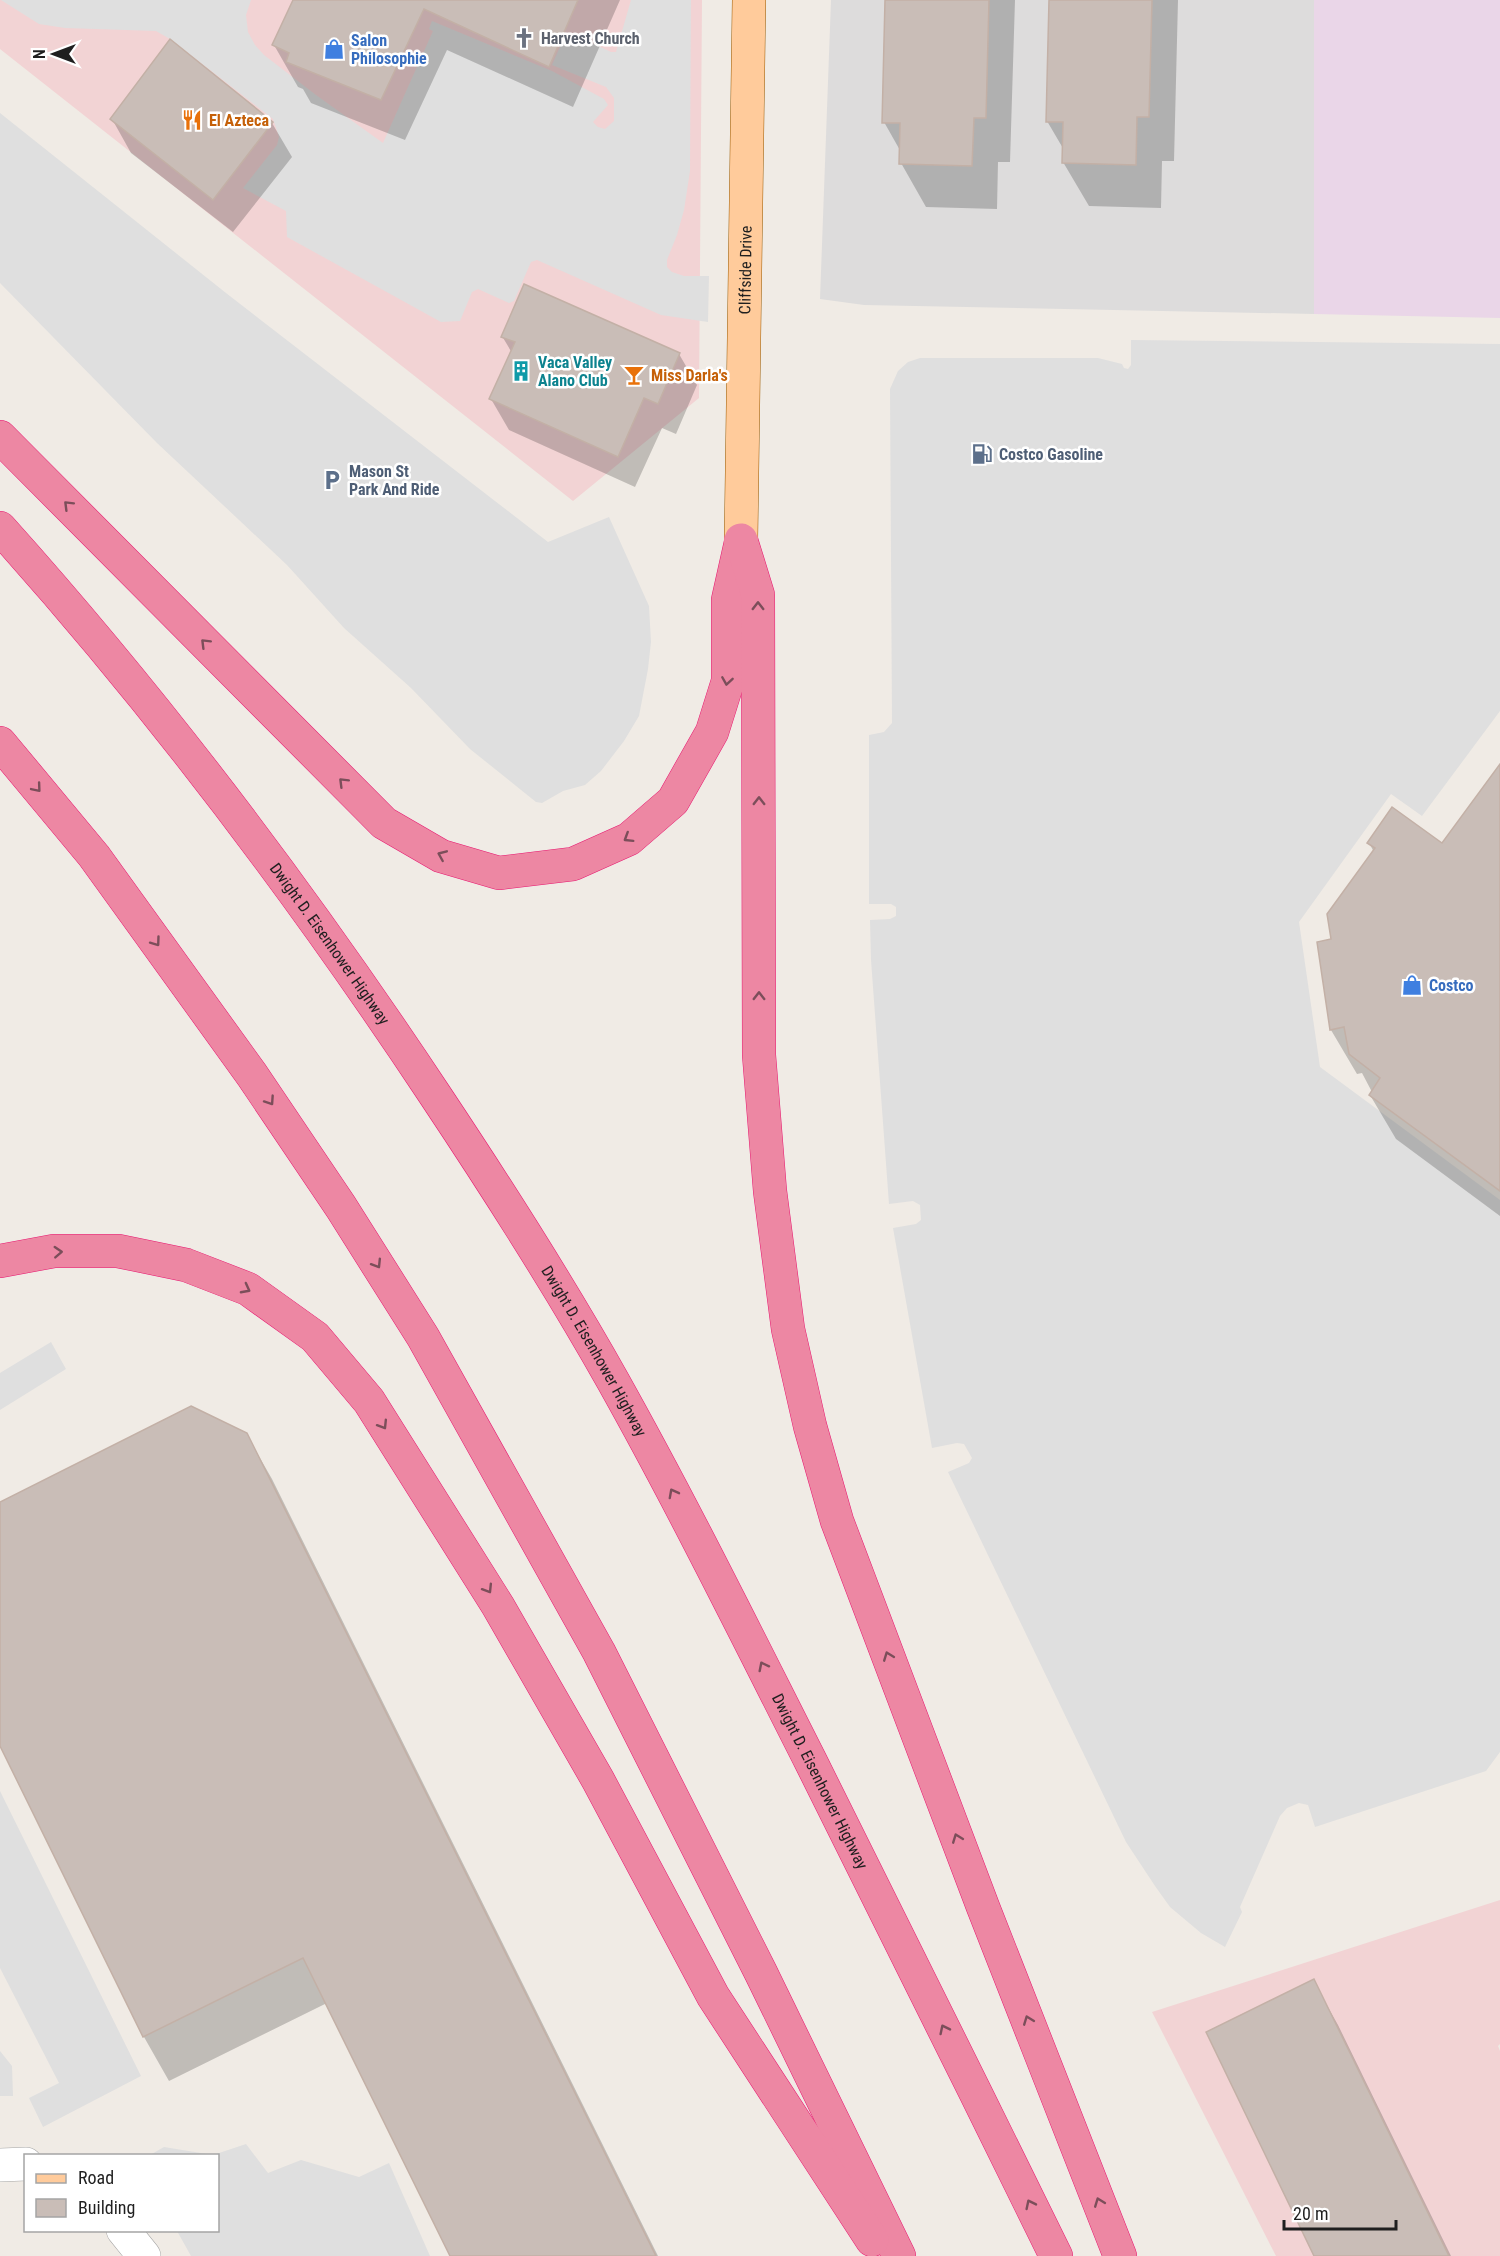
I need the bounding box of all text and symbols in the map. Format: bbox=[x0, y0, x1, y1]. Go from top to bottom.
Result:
north arrow bbox=[24, 24, 84, 84]
church icon: Harvest Church bbox=[512, 26, 536, 50]
place label: Harvest Church bbox=[541, 29, 640, 48]
place label: Salon Philosophie bbox=[351, 31, 427, 68]
shop icon: Salon Philosophie bbox=[322, 37, 346, 61]
text: N bbox=[30, 49, 49, 59]
restaurant icon: El Azteca bbox=[180, 108, 204, 132]
place label: El Azteca bbox=[209, 111, 269, 130]
street label: Cliffside Drive bbox=[735, 226, 755, 314]
place label: Vaca Valley Alano Club bbox=[538, 353, 612, 390]
building icon: Vaca Valley Alano Club bbox=[509, 359, 533, 383]
bar icon: Miss Darla's bbox=[622, 363, 646, 387]
place label: Miss Darla's bbox=[651, 366, 728, 385]
fuel station icon: Costco Gasoline bbox=[970, 442, 994, 466]
place label: Costco Gasoline bbox=[999, 445, 1103, 464]
place label: Mason St Park And Ride bbox=[349, 462, 440, 499]
parking icon: Mason St Park And Ride bbox=[320, 468, 344, 492]
one-way arrow bbox=[64, 502, 75, 513]
one-way arrow bbox=[752, 602, 764, 611]
one-way arrow bbox=[202, 640, 213, 651]
one-way arrow bbox=[721, 676, 733, 686]
one-way arrow bbox=[339, 778, 350, 789]
one-way arrow bbox=[30, 781, 41, 792]
one-way arrow bbox=[753, 797, 765, 806]
one-way arrow bbox=[624, 830, 634, 842]
one-way arrow bbox=[438, 850, 449, 862]
street label: Dwight D. Eisenhower Highway bbox=[266, 859, 394, 1028]
one-way arrow bbox=[149, 936, 160, 947]
shop icon: Costco bbox=[1400, 973, 1424, 997]
place label: Costco bbox=[1429, 976, 1474, 995]
one-way arrow bbox=[753, 992, 765, 1001]
one-way arrow bbox=[263, 1094, 274, 1105]
one-way arrow bbox=[53, 1245, 62, 1258]
one-way arrow bbox=[369, 1258, 381, 1268]
street label: Dwight D. Eisenhower Highway bbox=[538, 1262, 651, 1440]
one-way arrow bbox=[240, 1282, 251, 1294]
one-way arrow bbox=[376, 1419, 388, 1429]
one-way arrow bbox=[669, 1489, 680, 1499]
one-way arrow bbox=[480, 1583, 492, 1593]
one-way arrow bbox=[883, 1651, 895, 1662]
one-way arrow bbox=[758, 1662, 770, 1673]
street label: Dwight D. Eisenhower Highway bbox=[768, 1690, 872, 1872]
one-way arrow bbox=[952, 1833, 964, 1844]
one-way arrow bbox=[1022, 2015, 1035, 2026]
one-way arrow bbox=[939, 2024, 951, 2035]
legend bbox=[24, 2154, 219, 2232]
text: Road bbox=[78, 2167, 114, 2188]
scale bar bbox=[1284, 2193, 1396, 2231]
text: Building bbox=[78, 2197, 135, 2218]
one-way arrow bbox=[1094, 2197, 1106, 2208]
one-way arrow bbox=[1026, 2199, 1037, 2210]
text: 20 m bbox=[1293, 2203, 1328, 2224]

